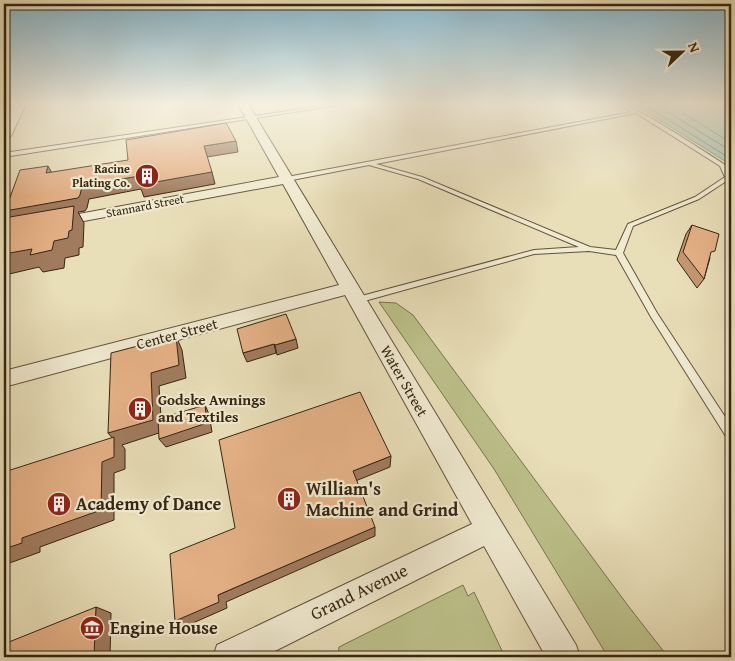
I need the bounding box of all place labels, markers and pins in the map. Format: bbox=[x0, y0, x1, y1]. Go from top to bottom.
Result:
place label: Racine Plating Co. bbox=[72, 160, 130, 191]
building icon: Racine Plating Co. bbox=[134, 163, 160, 189]
place label: Godske Awnings and Textiles bbox=[158, 389, 266, 427]
building icon: Godske Awnings and Textiles bbox=[127, 396, 153, 422]
place label: William's Machine and Grind bbox=[306, 475, 459, 523]
building icon: William's Machine and Grind bbox=[276, 486, 302, 512]
place label: Academy of Dance bbox=[76, 490, 222, 517]
building icon: Academy of Dance bbox=[46, 491, 72, 517]
place label: Engine House bbox=[110, 614, 218, 641]
museum icon: Engine House bbox=[79, 615, 105, 641]

